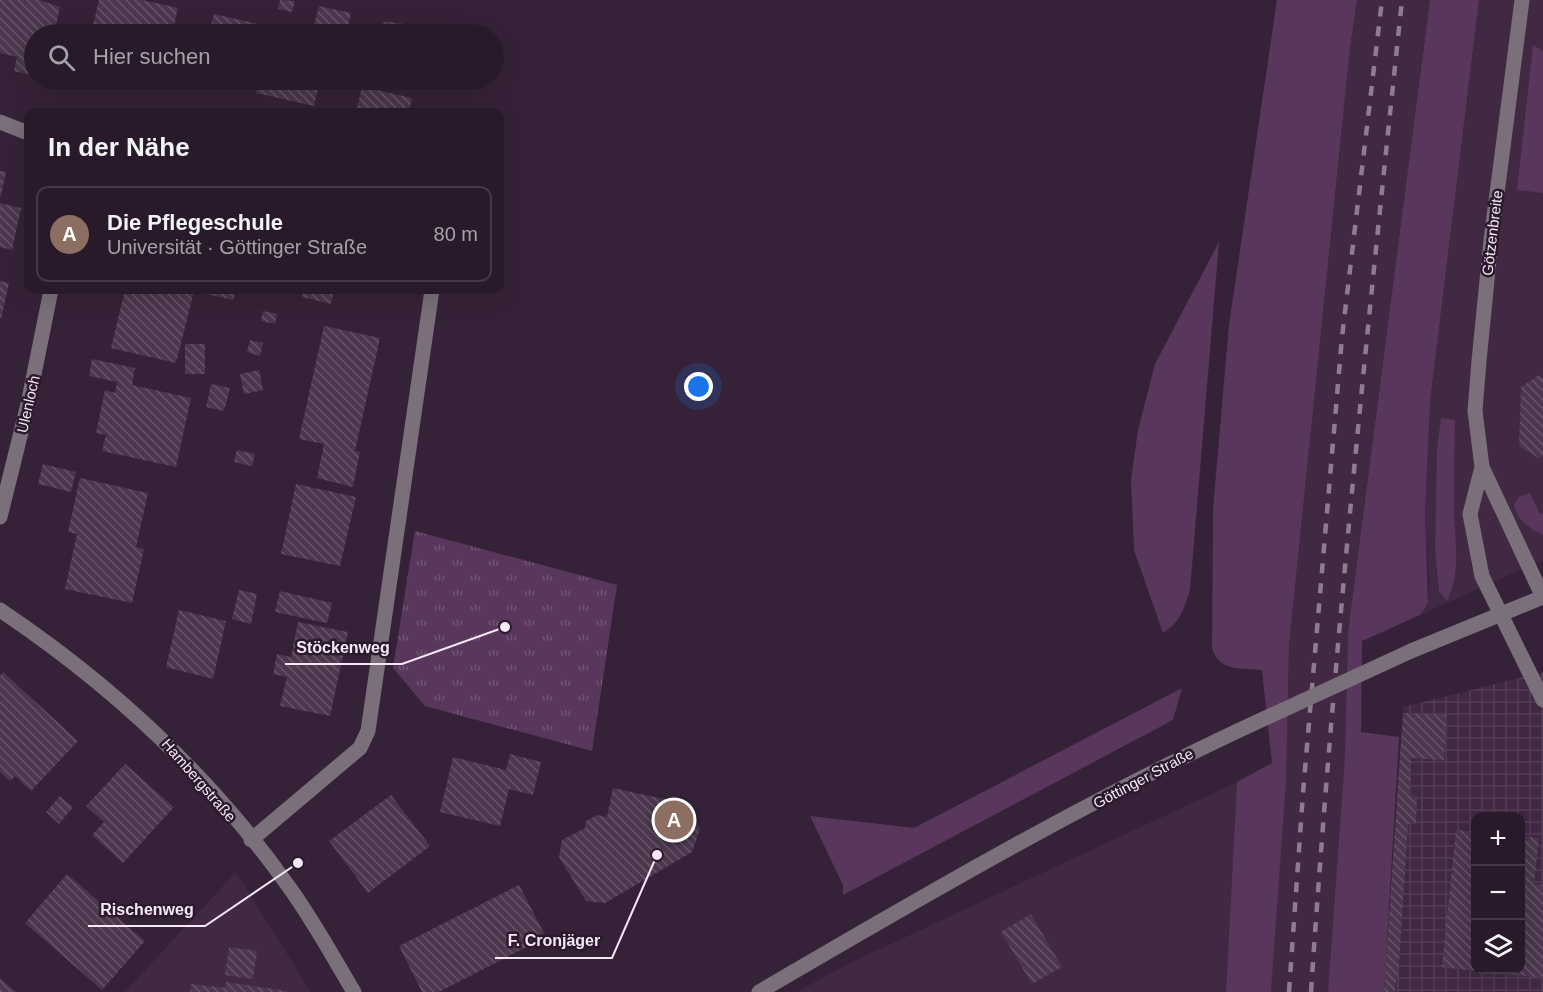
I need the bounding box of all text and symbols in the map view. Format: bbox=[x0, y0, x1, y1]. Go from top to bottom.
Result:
search box bbox=[24, 24, 504, 90]
icon: search bbox=[45, 41, 78, 74]
text: Hier suchen bbox=[93, 44, 210, 69]
text: In der Nähe bbox=[48, 132, 190, 162]
street label: Götzenbreite bbox=[1478, 189, 1506, 277]
text: Die Pflegeschule bbox=[107, 210, 283, 235]
text: A bbox=[62, 223, 77, 245]
text: 80 m bbox=[434, 223, 478, 245]
text: Universität · Göttinger Straße bbox=[107, 236, 367, 258]
your location bbox=[684, 372, 713, 401]
street label: Ulenloch bbox=[13, 374, 43, 434]
callout: Stöckenweg bbox=[285, 630, 402, 664]
text: Stöckenweg bbox=[296, 639, 390, 656]
street label: Hambergstraße bbox=[158, 735, 240, 825]
street label: Göttinger Straße bbox=[1090, 744, 1196, 812]
pin: A bbox=[654, 798, 694, 842]
map controls bbox=[1471, 812, 1525, 974]
button: + bbox=[1471, 812, 1525, 866]
button: − bbox=[1471, 866, 1525, 920]
callout: Rischenweg bbox=[88, 892, 205, 926]
text: Rischenweg bbox=[100, 901, 194, 918]
button: layers bbox=[1471, 920, 1525, 974]
callout: F. Cronjäger bbox=[495, 924, 612, 958]
text: F. Cronjäger bbox=[508, 932, 600, 949]

